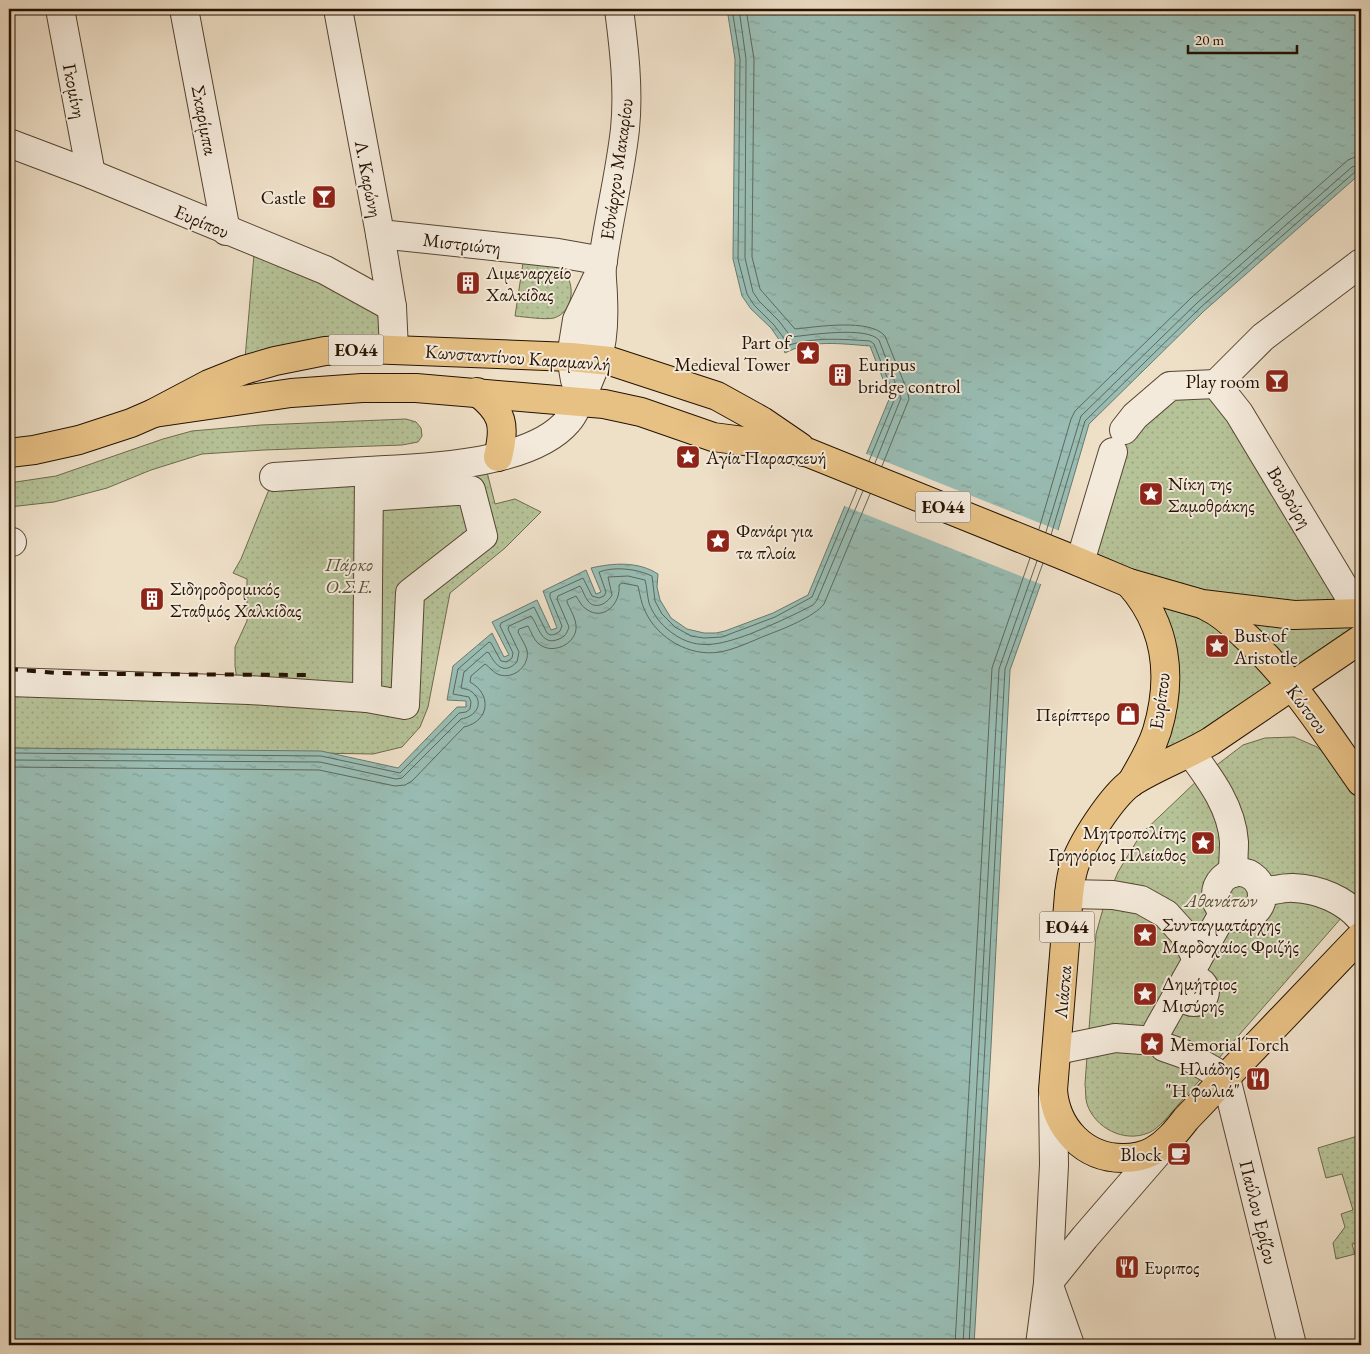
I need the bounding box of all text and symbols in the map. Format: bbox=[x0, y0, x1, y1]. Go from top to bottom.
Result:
scale bar bbox=[1188, 22, 1296, 54]
text: 20 m bbox=[1195, 30, 1224, 49]
street label: Γκομίνη bbox=[57, 61, 92, 121]
street label: Σκαρίμπα bbox=[186, 83, 224, 157]
street label: Εθνάρχου Μακαρίου bbox=[594, 97, 639, 242]
street label: Λ. Καρώνη bbox=[349, 137, 388, 220]
bar icon: Castle bbox=[311, 184, 337, 210]
place label: Castle bbox=[261, 185, 306, 210]
street label: Ευρίπου bbox=[171, 199, 233, 244]
street label: Μιστριώτη bbox=[422, 227, 502, 260]
place label: Λιμεναρχείο Χαλκίδας bbox=[485, 260, 571, 307]
building icon: Λιμεναρχείο Χαλκίδας bbox=[455, 270, 481, 296]
place label: Part of Medieval Tower bbox=[674, 330, 792, 377]
road number: ΕΟ44 bbox=[328, 334, 384, 366]
street label: Κωνσταντίνου Καραμανλή bbox=[424, 339, 612, 376]
place icon: Part of Medieval Tower bbox=[795, 340, 821, 366]
place label: Euripus bridge control bbox=[858, 352, 961, 399]
building icon: Euripus bridge control bbox=[827, 362, 853, 388]
bar icon: Play room bbox=[1264, 368, 1290, 394]
place label: Play room bbox=[1186, 369, 1260, 394]
place icon: Αγία Παρασκευή bbox=[675, 444, 701, 470]
place label: Αγία Παρασκευή bbox=[705, 445, 827, 470]
street label: Βουδούρη bbox=[1261, 462, 1318, 533]
place label: Νίκη της Σαμοθράκης bbox=[1168, 471, 1255, 518]
place icon: Νίκη της Σαμοθράκης bbox=[1138, 481, 1164, 507]
road number: ΕΟ44 bbox=[916, 492, 970, 522]
place label: Φανάρι για τα πλοία bbox=[736, 518, 813, 565]
place icon: Φανάρι για τα πλοία bbox=[705, 528, 731, 554]
park label: Πάρκο Ο.Σ.Ε. bbox=[324, 552, 373, 599]
place label: Σιδηροδρομικός Σταθμός Χαλκίδας bbox=[170, 576, 302, 623]
building icon: Σιδηροδρομικός Σταθμός Χαλκίδας bbox=[139, 586, 165, 612]
place label: Bust of Aristotle bbox=[1233, 623, 1298, 670]
place icon: Bust of Aristotle bbox=[1204, 633, 1230, 659]
street label: Ευρίπου bbox=[1143, 671, 1176, 731]
street label: Κώτσου bbox=[1281, 679, 1335, 739]
shop icon: Περίπτερο bbox=[1115, 701, 1141, 727]
place label: Περίπτερο bbox=[1036, 702, 1110, 727]
place label: Μητροπολίτης Γρηγόριος Πλείαθος bbox=[1048, 820, 1186, 867]
place icon: Μητροπολίτης Γρηγόριος Πλείαθος bbox=[1190, 830, 1216, 856]
park label: Αθανάτων bbox=[1183, 888, 1258, 913]
road number: ΕΟ44 bbox=[1040, 912, 1094, 942]
place label: Συνταγματάρχης Μαρδοχαίος Φριζής bbox=[1162, 912, 1299, 959]
place icon: Συνταγματάρχης Μαρδοχαίος Φριζής bbox=[1132, 922, 1158, 948]
street label: Λιάσκα bbox=[1048, 964, 1077, 1020]
place label: Δημήτριος Μισύρης bbox=[1162, 971, 1237, 1018]
place icon: Δημήτριος Μισύρης bbox=[1132, 981, 1158, 1007]
place icon: Memorial Torch bbox=[1139, 1031, 1165, 1057]
place label: Memorial Torch bbox=[1170, 1032, 1289, 1057]
place label: Ηλιάδης "Η φωλιά" bbox=[1165, 1056, 1240, 1103]
restaurant icon: Ηλιάδης "Η φωλιά" bbox=[1245, 1066, 1271, 1092]
cafe icon: Block bbox=[1166, 1141, 1192, 1167]
place label: Block bbox=[1120, 1142, 1163, 1167]
street label: Παύλου Ερίζου bbox=[1233, 1157, 1284, 1267]
restaurant icon: Ευριπος bbox=[1114, 1254, 1140, 1280]
place label: Ευριπος bbox=[1144, 1255, 1200, 1280]

